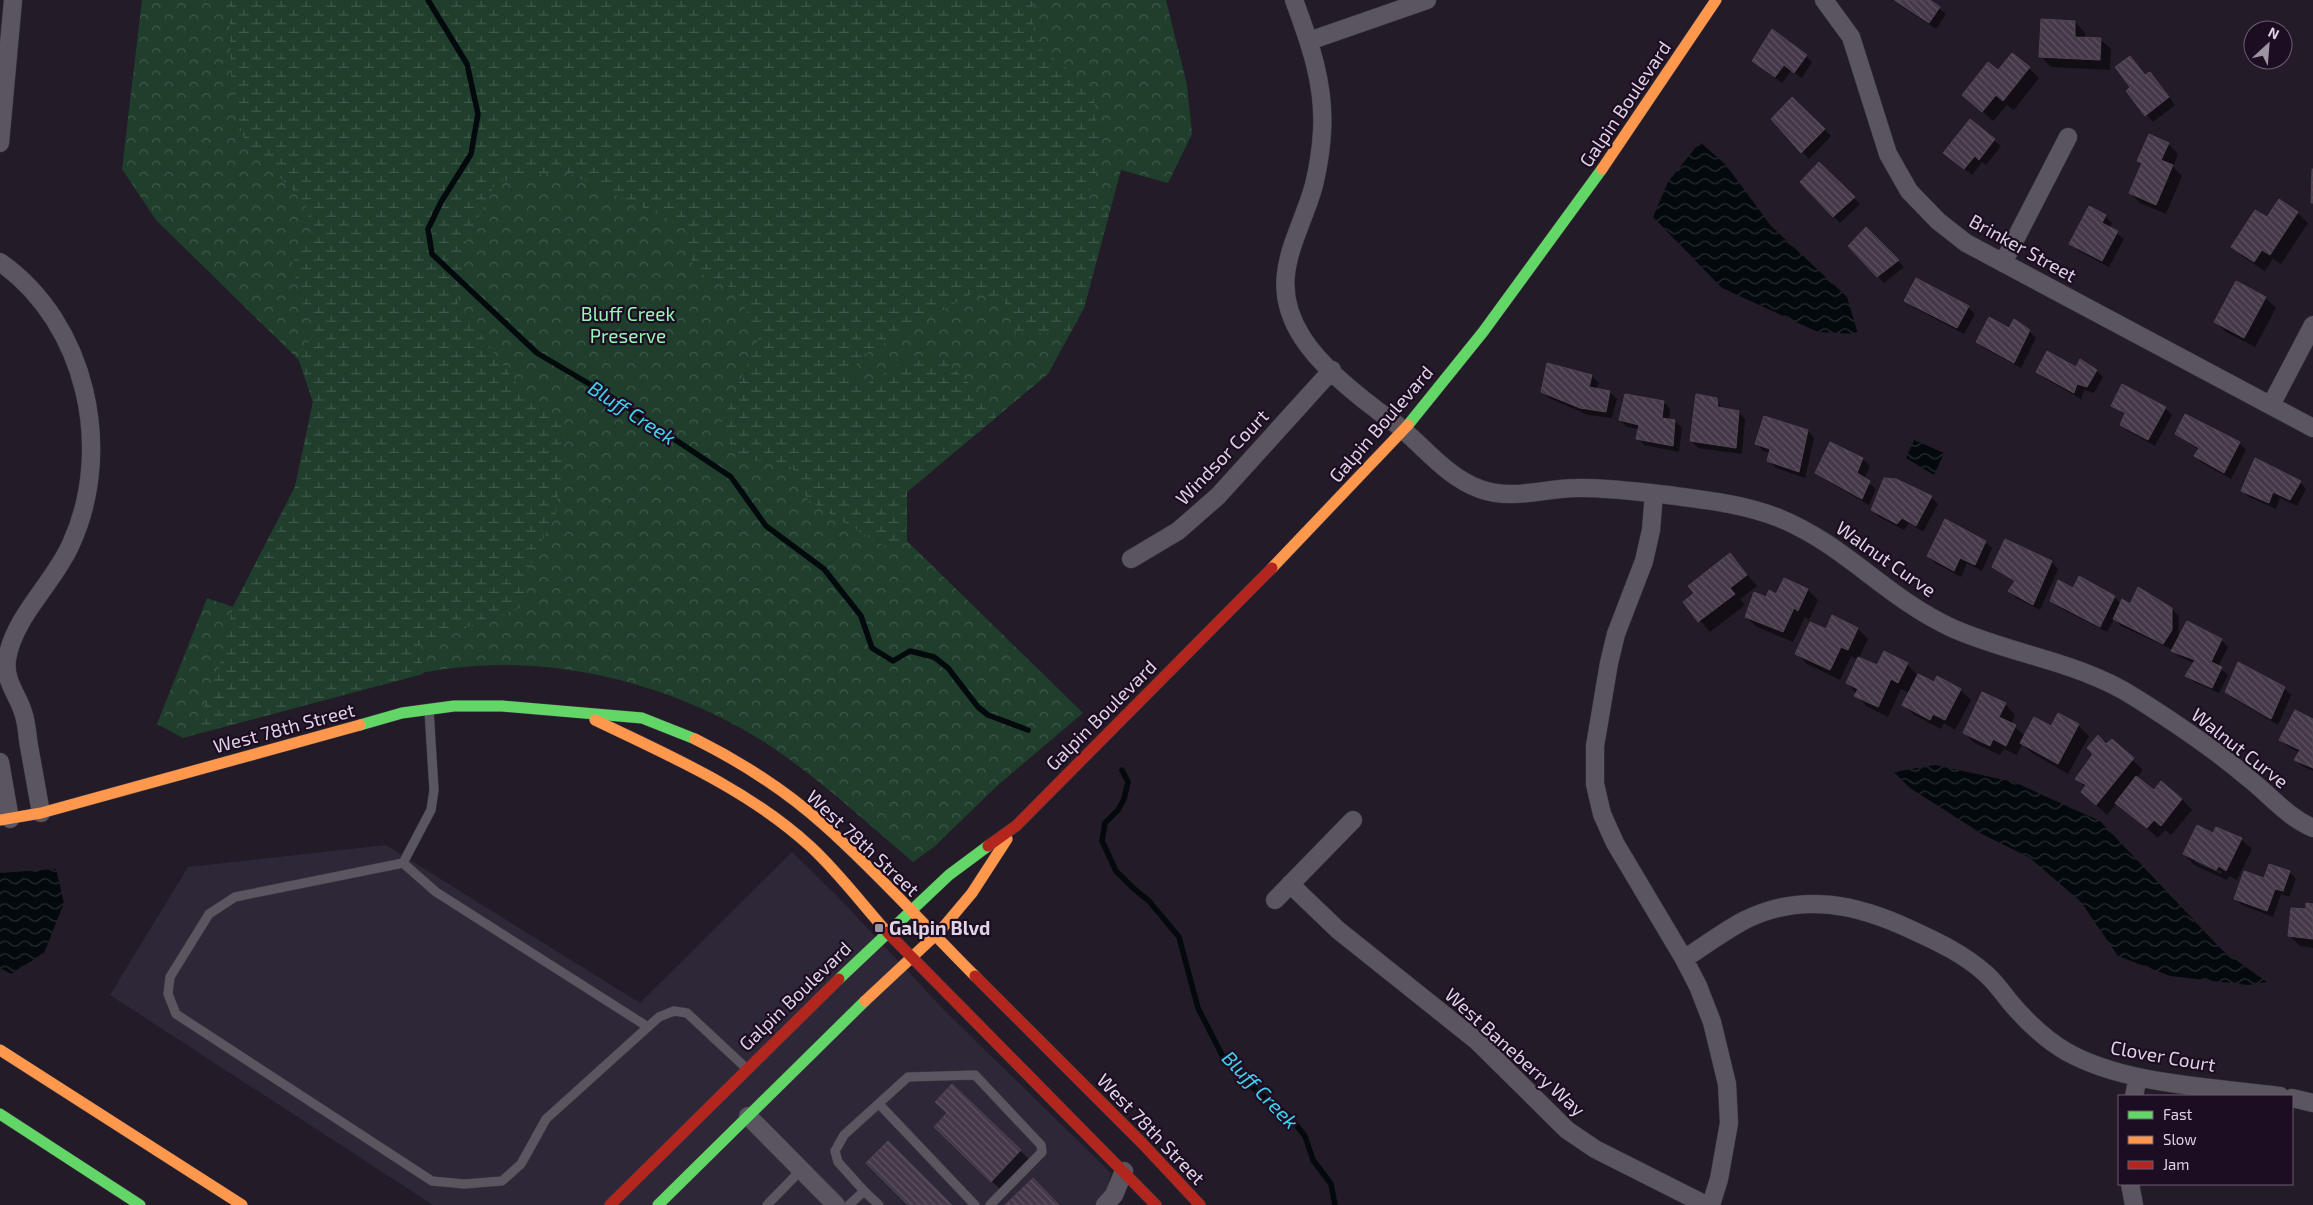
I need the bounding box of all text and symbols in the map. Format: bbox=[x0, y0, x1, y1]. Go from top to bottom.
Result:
north arrow bbox=[2243, 20, 2293, 70]
text: N bbox=[2266, 23, 2282, 43]
street label: Galpin Boulevard bbox=[1574, 36, 1675, 171]
street label: Brinker Street bbox=[1966, 209, 2081, 286]
park label: Bluff Creek Preserve bbox=[581, 302, 675, 347]
street label: Galpin Boulevard bbox=[1324, 361, 1438, 487]
water label: Bluff Creek bbox=[584, 375, 681, 449]
street label: Windsor Court bbox=[1170, 404, 1273, 509]
street label: Walnut Curve bbox=[1832, 516, 1941, 601]
street label: Galpin Boulevard bbox=[1041, 655, 1161, 775]
street label: West 78th Street bbox=[211, 698, 357, 757]
street label: Walnut Curve bbox=[2187, 703, 2293, 793]
street label: West 78th Street bbox=[802, 785, 924, 901]
place label: Galpin Blvd bbox=[889, 916, 990, 939]
marker: Galpin Blvd bbox=[873, 922, 885, 934]
street label: Galpin Boulevard bbox=[734, 936, 855, 1055]
street label: West Baneberry Way bbox=[1441, 983, 1590, 1121]
street label: Clover Court bbox=[2109, 1035, 2217, 1076]
water label: Bluff Creek bbox=[1218, 1045, 1304, 1133]
street label: West 78th Street bbox=[1093, 1068, 1210, 1189]
legend bbox=[2118, 1095, 2293, 1185]
text: Fast bbox=[2163, 1105, 2193, 1123]
text: Slow bbox=[2163, 1130, 2197, 1148]
text: Jam bbox=[2163, 1155, 2189, 1173]

